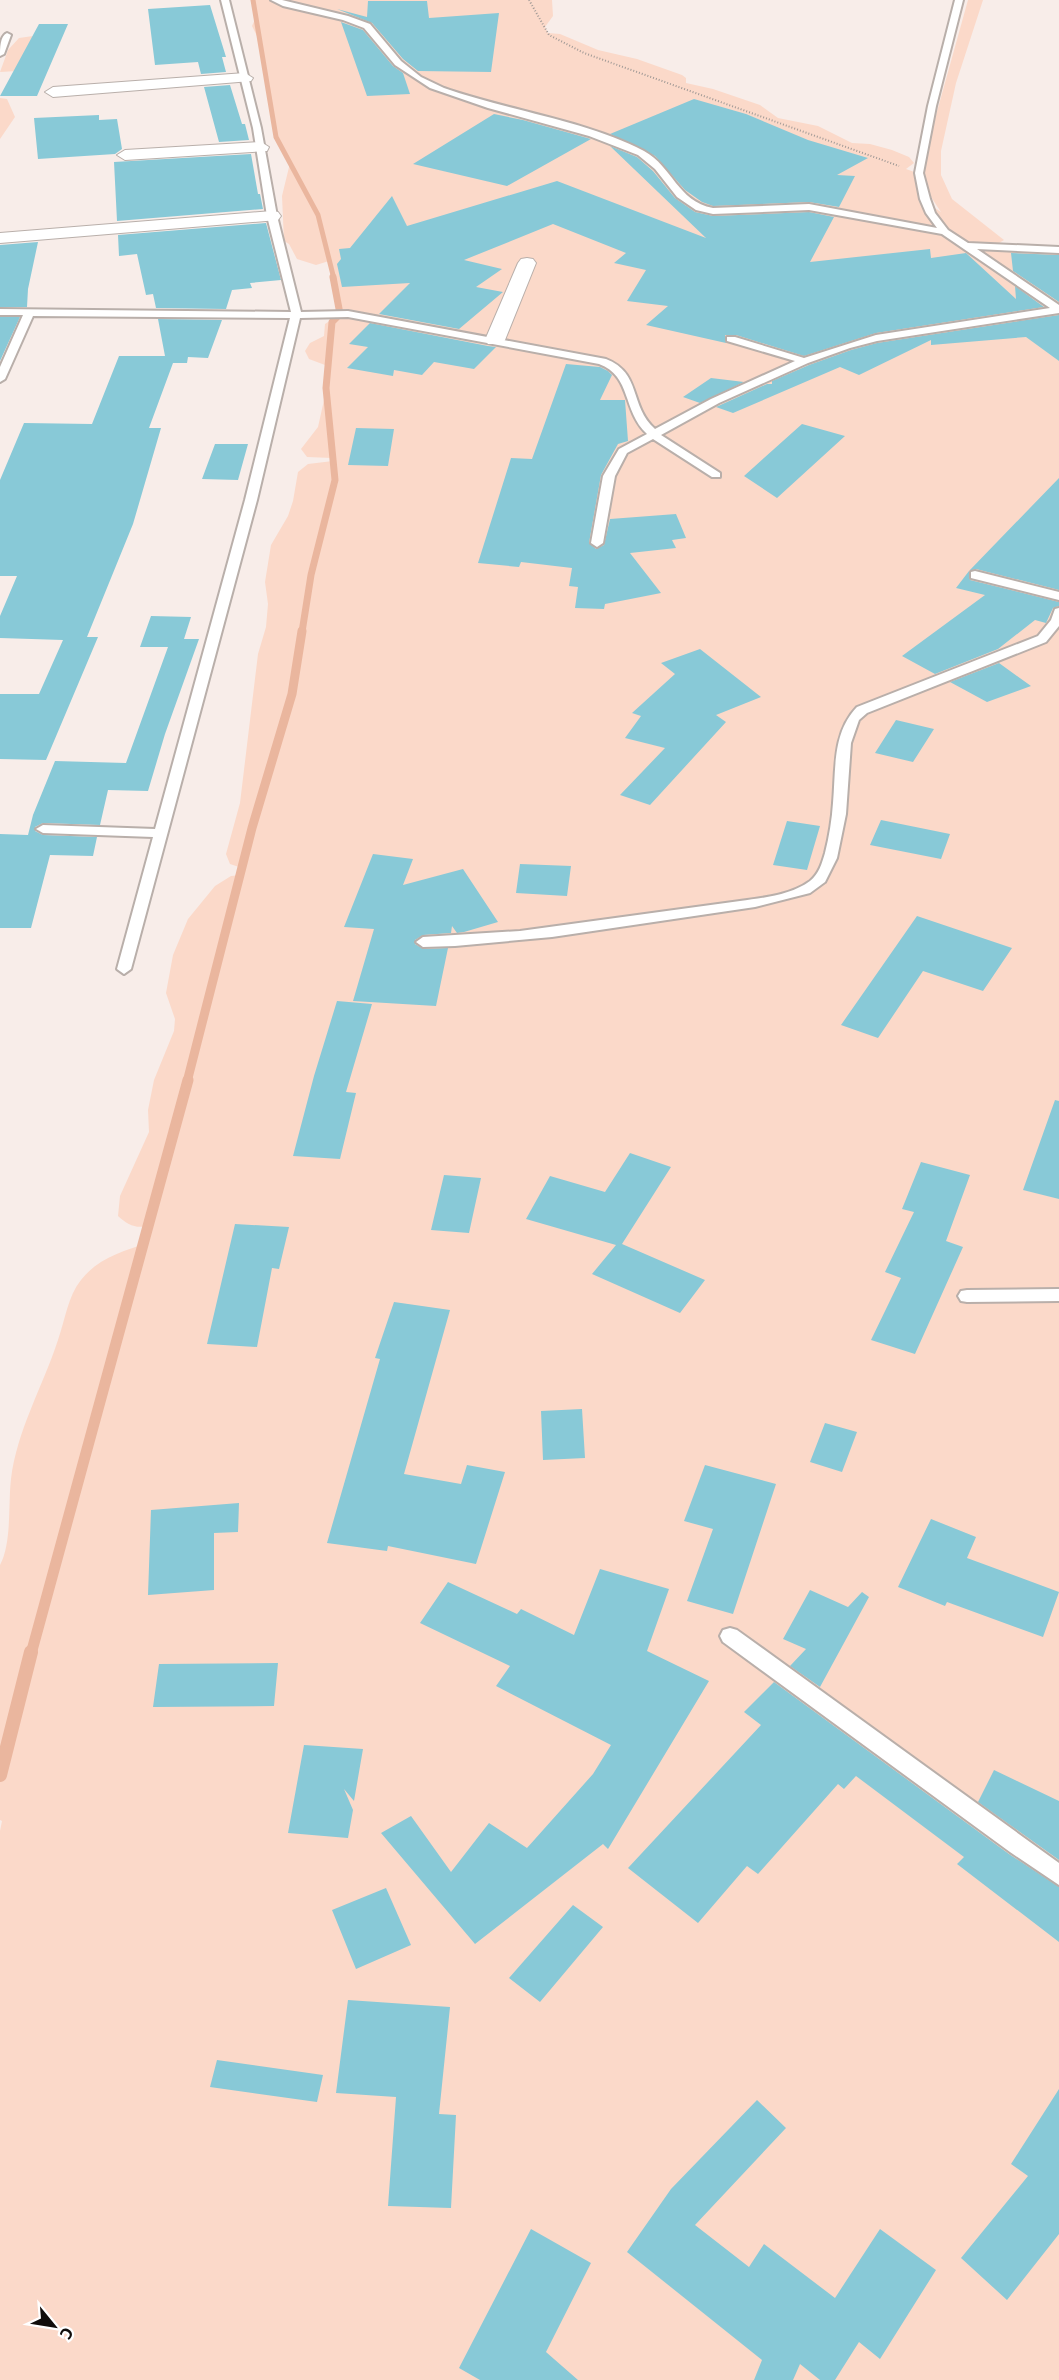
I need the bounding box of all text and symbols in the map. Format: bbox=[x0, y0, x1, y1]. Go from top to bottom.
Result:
north arrow bbox=[24, 2296, 84, 2356]
text: С bbox=[55, 2324, 79, 2343]

